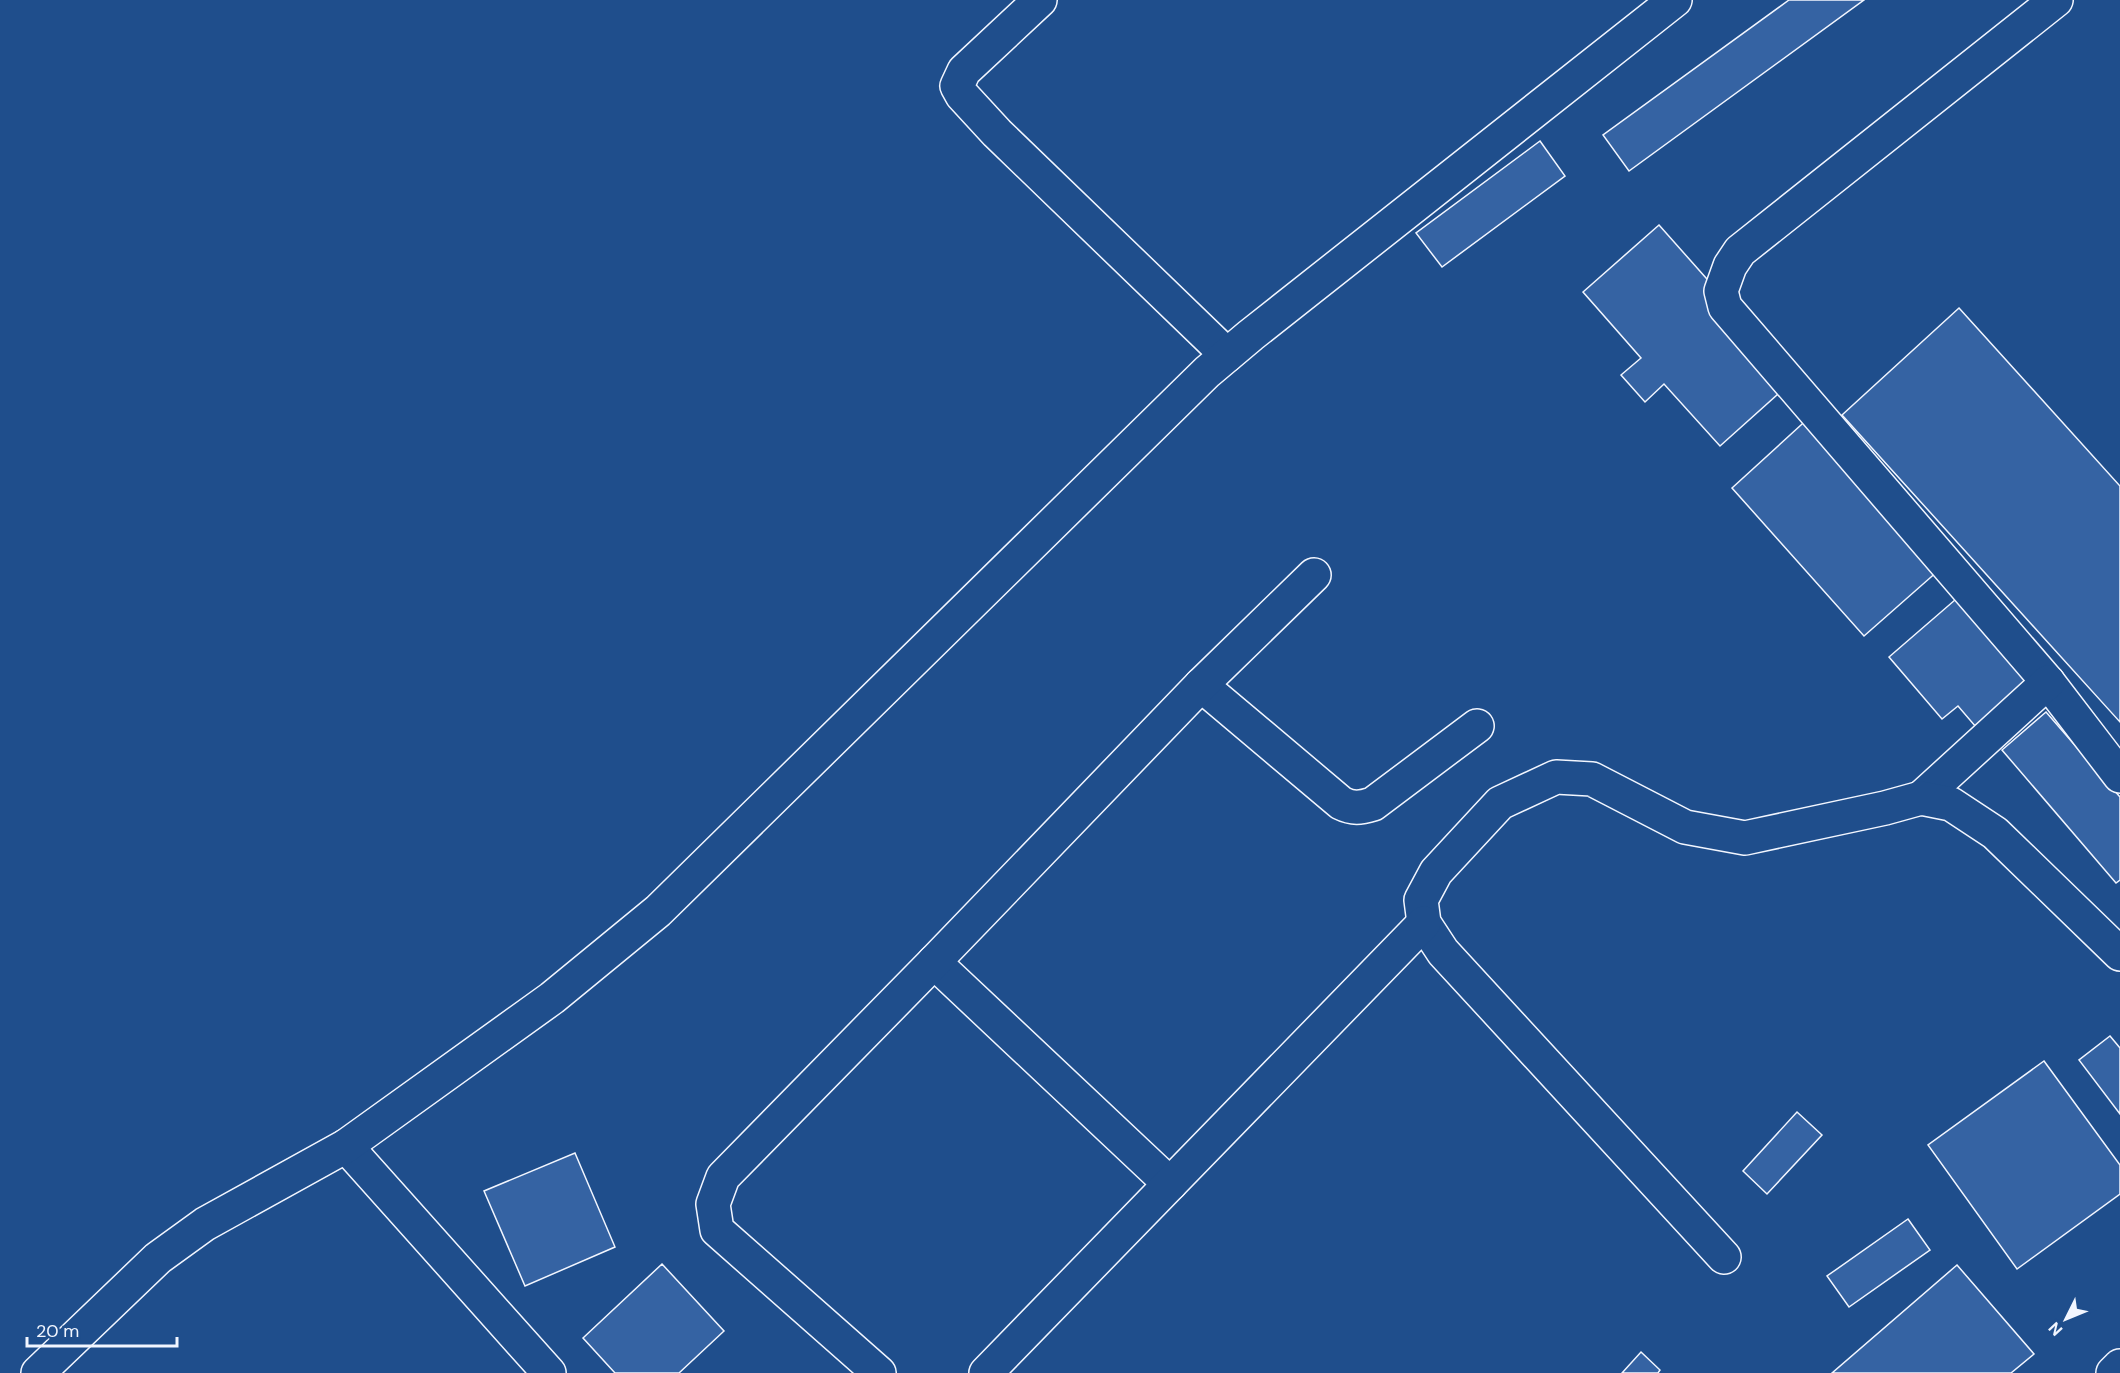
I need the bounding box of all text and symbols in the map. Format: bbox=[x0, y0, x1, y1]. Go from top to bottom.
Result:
north arrow bbox=[2036, 1289, 2096, 1349]
scale bar bbox=[27, 1310, 177, 1348]
text: N bbox=[2044, 1317, 2067, 1340]
text: 20 m bbox=[36, 1319, 79, 1343]

